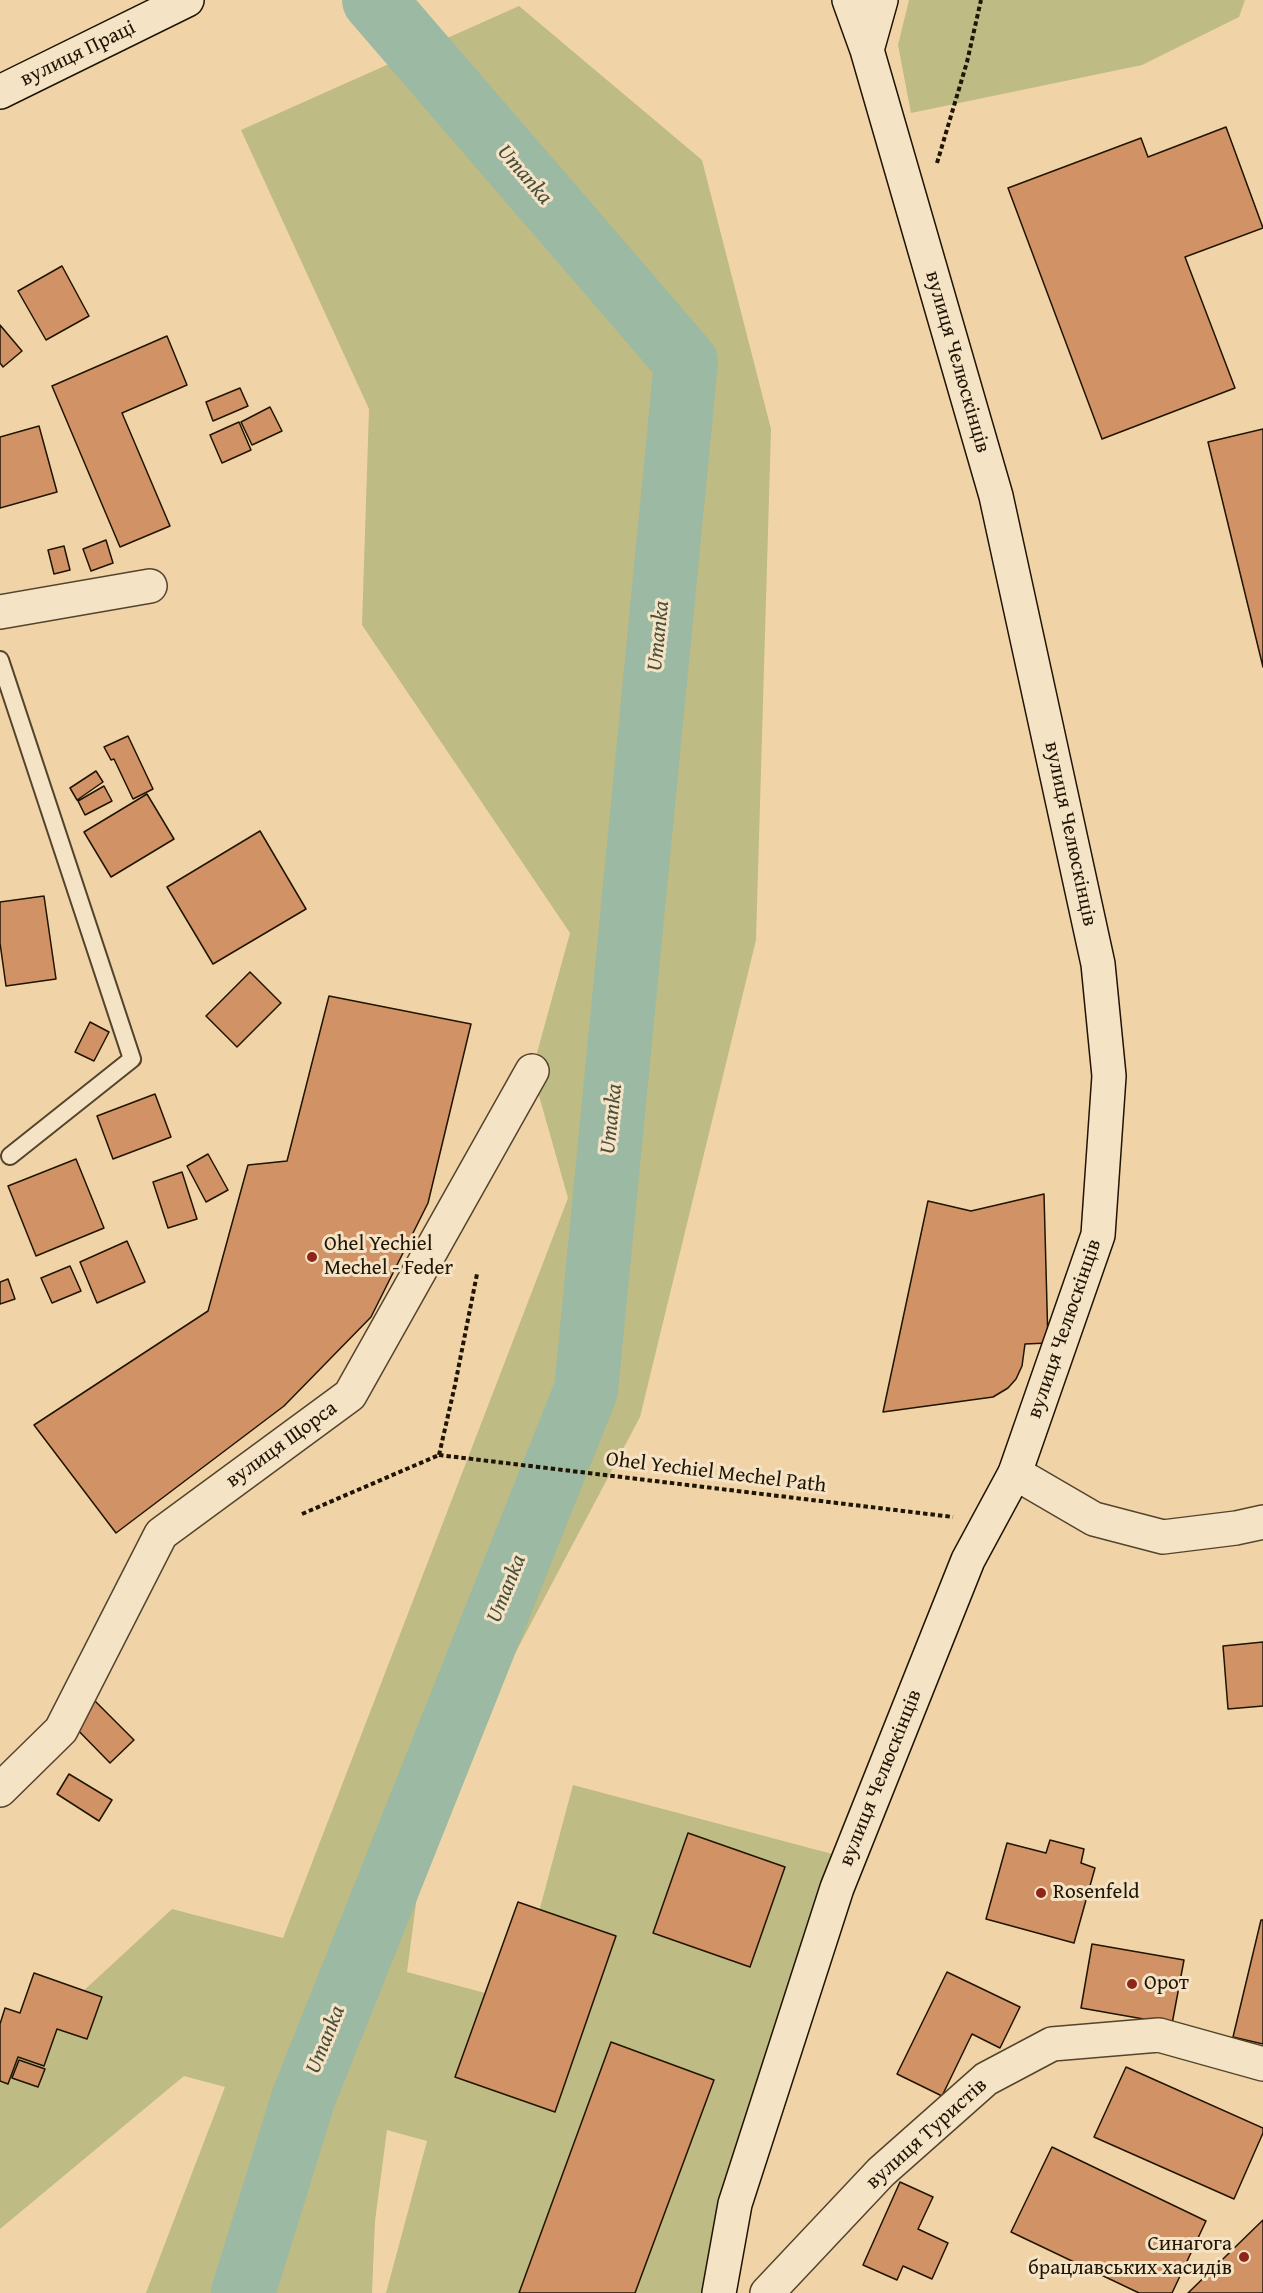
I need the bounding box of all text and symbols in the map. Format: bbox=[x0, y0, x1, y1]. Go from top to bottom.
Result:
street label: вулиця Праці bbox=[16, 15, 140, 93]
water label: Umanka bbox=[491, 140, 557, 210]
street label: вулиця Челюскінців bbox=[919, 268, 995, 456]
water label: Umanka bbox=[642, 599, 676, 673]
street label: вулиця Челюскінців bbox=[1038, 739, 1102, 929]
water label: Umanka bbox=[595, 1082, 629, 1156]
place label: Ohel Yechiel Mechel - Feder bbox=[324, 1232, 453, 1282]
street label: вулиця Челюскінців bbox=[1022, 1236, 1108, 1422]
marker: Ohel Yechiel Mechel - Feder bbox=[305, 1250, 319, 1264]
street label: вулиця Щорса bbox=[221, 1396, 343, 1494]
street label: Ohel Yechiel Mechel Path bbox=[604, 1447, 828, 1499]
water label: Umanka bbox=[481, 1551, 533, 1627]
street label: вулиця Челюскінців bbox=[834, 1686, 928, 1870]
place label: Rosenfeld bbox=[1053, 1880, 1139, 1906]
marker: Rosenfeld bbox=[1034, 1886, 1048, 1900]
place label: Орот bbox=[1144, 1971, 1189, 1997]
marker: Орот bbox=[1125, 1977, 1139, 1991]
water label: Umanka bbox=[300, 2002, 352, 2078]
street label: вулиця Туристів bbox=[861, 2073, 993, 2195]
place label: Синагога брацлавських хасидів bbox=[1028, 2232, 1232, 2282]
marker: Синагога брацлавських хасидів bbox=[1237, 2250, 1251, 2264]

